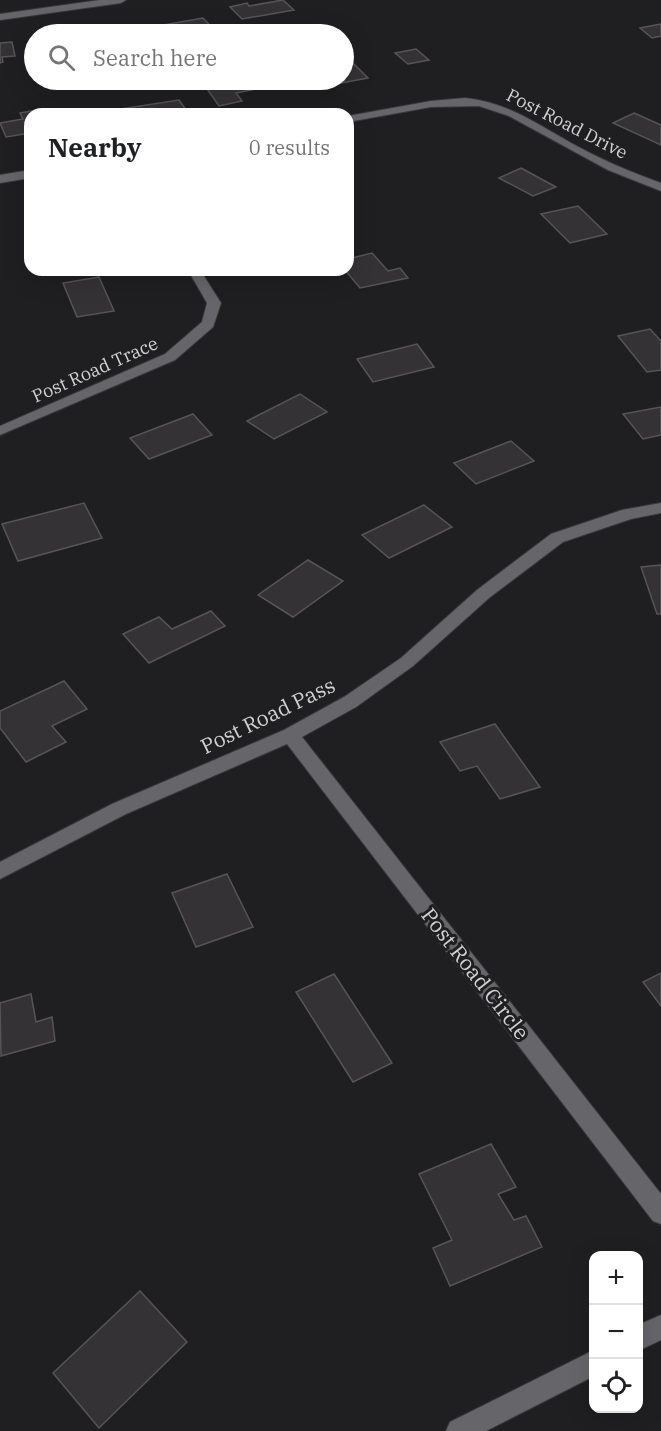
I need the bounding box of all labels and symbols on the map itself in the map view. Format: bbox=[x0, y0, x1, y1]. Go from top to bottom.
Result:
street label: Post Road Drive bbox=[503, 83, 632, 164]
street label: Post Road Trace bbox=[28, 332, 161, 408]
street label: Post Road Pass bbox=[196, 670, 340, 760]
street label: Post Road Circle bbox=[416, 902, 536, 1045]

